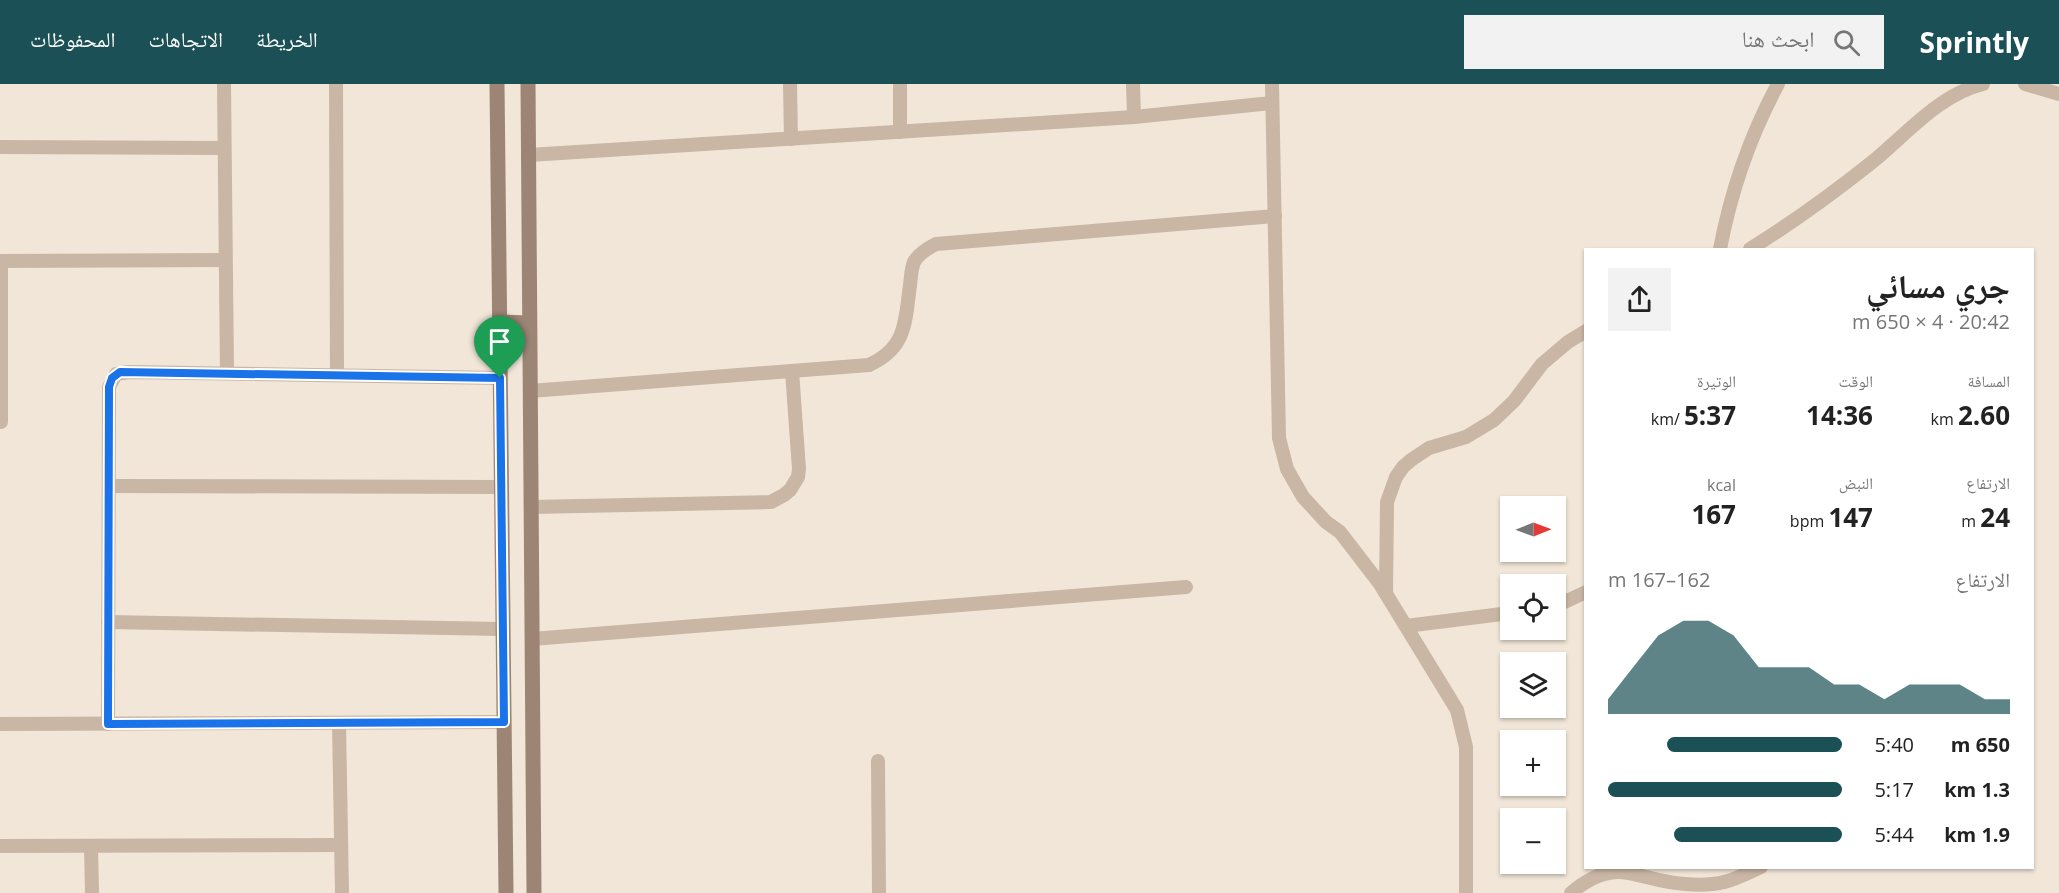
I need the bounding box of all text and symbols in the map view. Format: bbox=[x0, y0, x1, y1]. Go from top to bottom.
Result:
search box bbox=[1464, 15, 1884, 69]
text: ابحث هنا bbox=[1742, 23, 1815, 53]
text: Sprintly bbox=[1920, 23, 2029, 61]
text: المحفوظات bbox=[30, 25, 115, 53]
text: الاتجاهات bbox=[148, 25, 223, 53]
text: الخريطة bbox=[256, 25, 318, 53]
icon: search bbox=[1830, 26, 1863, 59]
text: جري مسائي bbox=[1866, 263, 2010, 308]
button: share bbox=[1608, 268, 1671, 331]
text: 20:42 · 4 × 650 m bbox=[1852, 308, 2010, 335]
pin bbox=[474, 316, 525, 378]
icon: arrive bbox=[483, 325, 516, 358]
text: الوتيرة bbox=[1697, 370, 1736, 392]
text: الوقت bbox=[1839, 370, 1873, 392]
text: المسافة bbox=[1968, 370, 2010, 392]
text: 5:37 bbox=[1684, 397, 1736, 433]
text: 14:36 bbox=[1806, 397, 1873, 433]
text: 2.60 bbox=[1958, 397, 2010, 433]
text: /km bbox=[1651, 408, 1684, 430]
text: km bbox=[1931, 408, 1958, 430]
text: النبض bbox=[1839, 472, 1873, 494]
text: الارتفاع bbox=[1966, 472, 2010, 494]
text: kcal bbox=[1707, 474, 1736, 496]
north arrow bbox=[1500, 496, 1566, 562]
map controls bbox=[1500, 496, 1566, 874]
text: 167 bbox=[1691, 496, 1736, 532]
text: 147 bbox=[1828, 499, 1873, 535]
text: 24 bbox=[1980, 499, 2010, 535]
text: bpm bbox=[1790, 510, 1828, 532]
text: m bbox=[1961, 510, 1980, 532]
text: 162–167 m bbox=[1608, 566, 1710, 593]
text: الارتفاع bbox=[1955, 566, 2010, 593]
button: locate bbox=[1500, 574, 1566, 640]
button: layers bbox=[1500, 652, 1566, 718]
button: + bbox=[1500, 730, 1566, 796]
text: 5:40 bbox=[1874, 731, 1914, 758]
text: 650 m bbox=[1951, 731, 2010, 758]
text: 5:17 bbox=[1874, 776, 1914, 803]
text: 1.3 km bbox=[1944, 776, 2010, 803]
button: − bbox=[1500, 808, 1566, 874]
text: 5:44 bbox=[1874, 821, 1914, 848]
text: 1.9 km bbox=[1944, 821, 2010, 848]

